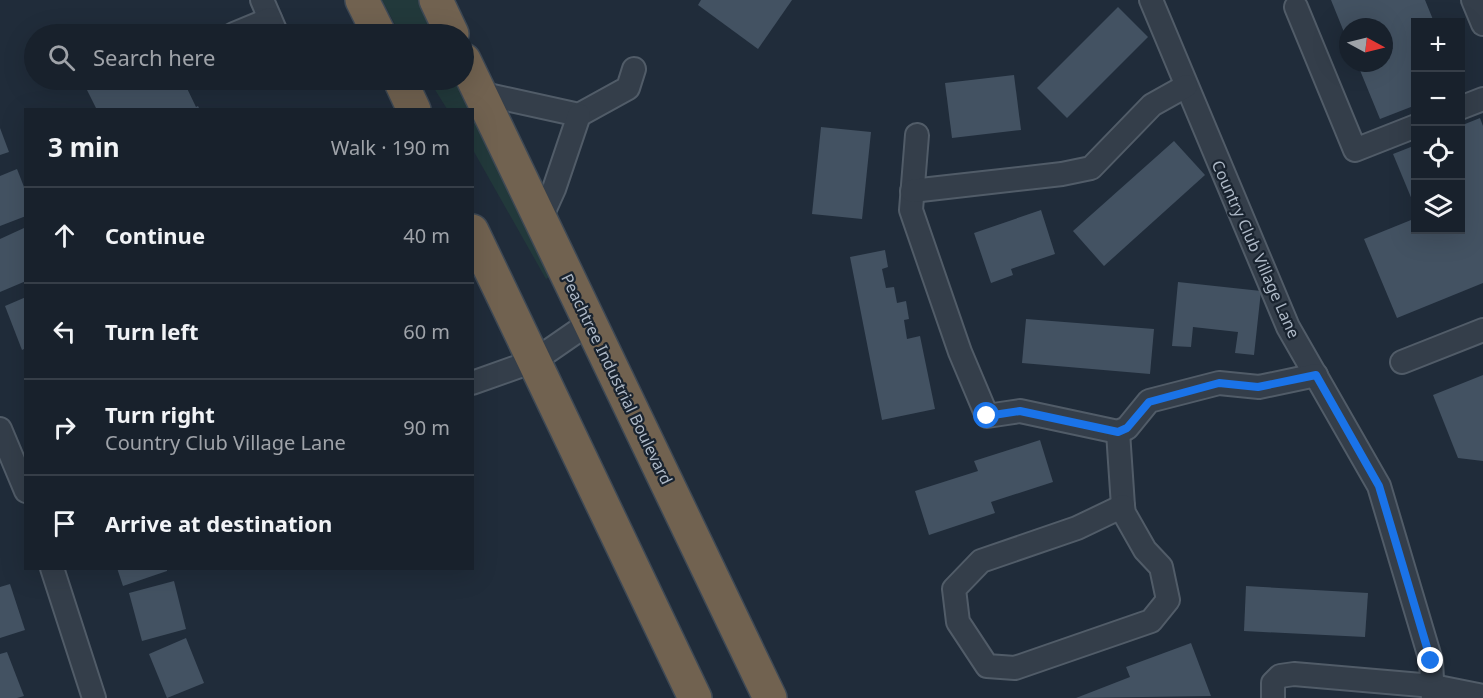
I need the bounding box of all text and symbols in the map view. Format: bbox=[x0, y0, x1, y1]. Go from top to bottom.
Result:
north arrow bbox=[1339, 18, 1393, 72]
map controls bbox=[1411, 18, 1465, 234]
button: + bbox=[1411, 18, 1465, 72]
search box bbox=[24, 24, 474, 90]
icon: search bbox=[45, 41, 78, 74]
text: Search here bbox=[93, 42, 215, 72]
button: − bbox=[1411, 72, 1465, 126]
button: locate bbox=[1411, 126, 1465, 180]
text: 3 min bbox=[48, 129, 120, 165]
text: Walk · 190 m bbox=[331, 134, 450, 161]
street label: Country Club Village Lane bbox=[1207, 157, 1305, 341]
button: layers bbox=[1411, 180, 1465, 234]
icon: ahead bbox=[48, 219, 81, 252]
text: Continue bbox=[105, 220, 205, 250]
text: 40 m bbox=[403, 222, 450, 249]
street label: Peachtree Industrial Boulevard bbox=[556, 270, 678, 488]
icon: left bbox=[48, 315, 81, 348]
text: Turn left bbox=[105, 316, 199, 346]
text: 60 m bbox=[403, 318, 450, 345]
text: Turn right bbox=[105, 399, 215, 429]
route start bbox=[973, 402, 999, 428]
icon: right bbox=[48, 411, 81, 444]
text: 90 m bbox=[403, 414, 450, 441]
text: Country Club Village Lane bbox=[105, 429, 346, 456]
icon: arrive bbox=[48, 507, 81, 540]
text: Arrive at destination bbox=[105, 508, 332, 538]
route end bbox=[1417, 647, 1443, 673]

